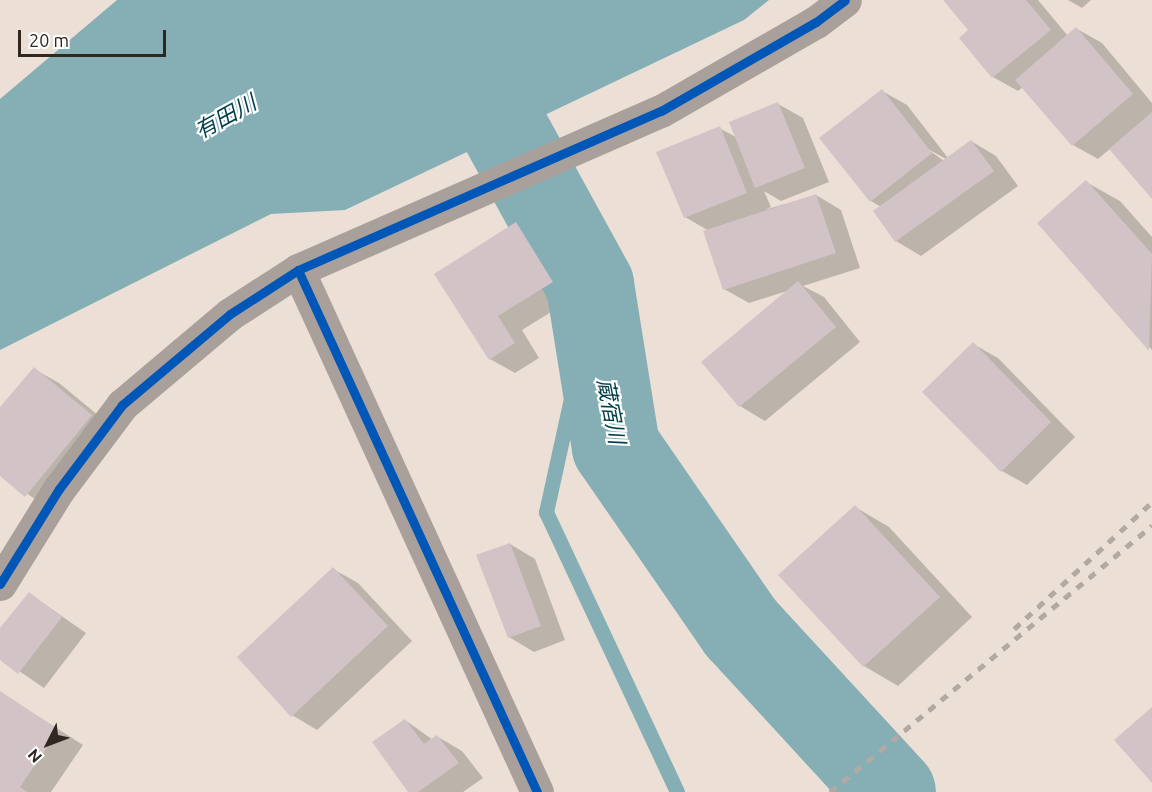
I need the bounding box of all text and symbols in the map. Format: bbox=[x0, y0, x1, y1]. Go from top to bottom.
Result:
scale bar bbox=[21, 18, 170, 56]
text: 20 m bbox=[29, 30, 69, 50]
water label: 有田川 bbox=[190, 88, 260, 144]
water label: 蔵宿川 bbox=[593, 376, 631, 446]
north arrow bbox=[18, 714, 78, 774]
text: N bbox=[24, 746, 45, 767]

